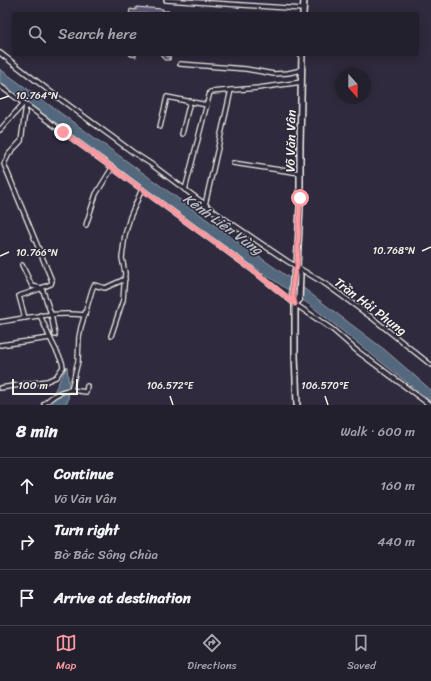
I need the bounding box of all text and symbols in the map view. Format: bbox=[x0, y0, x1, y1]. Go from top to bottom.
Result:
search box bbox=[12, 12, 419, 56]
text: Search here bbox=[58, 21, 137, 47]
icon: search bbox=[26, 23, 48, 45]
north arrow bbox=[335, 68, 371, 104]
text: 10.764°N bbox=[16, 87, 58, 105]
street label: Võ Văn Vân bbox=[278, 110, 303, 172]
route end bbox=[54, 123, 72, 141]
water label: Kênh Liên Vùng bbox=[178, 187, 269, 263]
route start bbox=[291, 189, 309, 207]
text: 10.768°N bbox=[373, 242, 415, 260]
text: 10.766°N bbox=[16, 244, 58, 262]
street label: Trần Hải Phụng bbox=[329, 271, 412, 342]
text: 100 m bbox=[18, 376, 48, 395]
scale bar bbox=[12, 377, 78, 396]
text: 106.572°E bbox=[147, 377, 195, 395]
text: 106.570°E bbox=[301, 377, 350, 395]
text: 8 min bbox=[16, 416, 58, 446]
text: Walk · 600 m bbox=[340, 420, 415, 443]
text: Continue bbox=[54, 461, 114, 487]
text: 160 m bbox=[380, 474, 415, 497]
icon: ahead bbox=[16, 475, 38, 497]
text: Võ Văn Vân bbox=[54, 487, 117, 510]
text: Turn right bbox=[54, 517, 119, 543]
text: 440 m bbox=[377, 530, 415, 553]
icon: right bbox=[16, 531, 38, 553]
text: Bờ Bắc Sông Chùa bbox=[54, 543, 158, 566]
text: Arrive at destination bbox=[54, 585, 191, 611]
icon: arrive bbox=[16, 587, 38, 609]
tab: Map bbox=[55, 632, 77, 675]
tab: Directions bbox=[187, 632, 237, 675]
tab: Saved bbox=[347, 632, 376, 675]

